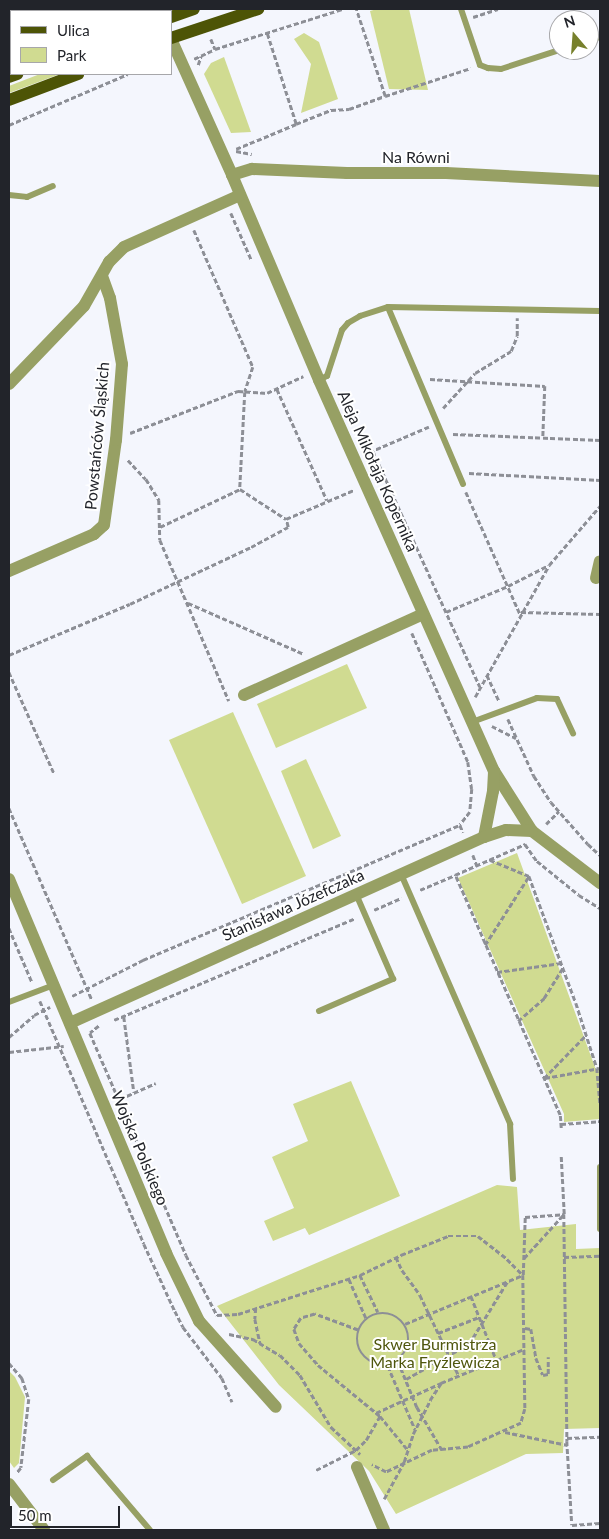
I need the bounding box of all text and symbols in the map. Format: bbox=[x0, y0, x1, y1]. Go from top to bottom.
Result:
legend bbox=[10, 10, 172, 75]
north arrow bbox=[549, 10, 599, 60]
text: N bbox=[562, 11, 577, 31]
text: Ulica bbox=[57, 21, 90, 39]
text: Park bbox=[57, 46, 86, 64]
street label: Na Równi bbox=[382, 147, 450, 167]
street label: Powstańców Śląskich bbox=[81, 361, 113, 511]
street label: Aleja Mikołaja Kopernika bbox=[334, 388, 422, 554]
street label: Stanisława Józefczaka bbox=[219, 865, 367, 945]
street label: Wojska Polskiego bbox=[107, 1088, 173, 1208]
park label: Skwer Burmistrza Marka Fryźlewicza bbox=[370, 1334, 500, 1372]
scale bar bbox=[12, 1496, 122, 1528]
text: 50 m bbox=[18, 1506, 52, 1524]

